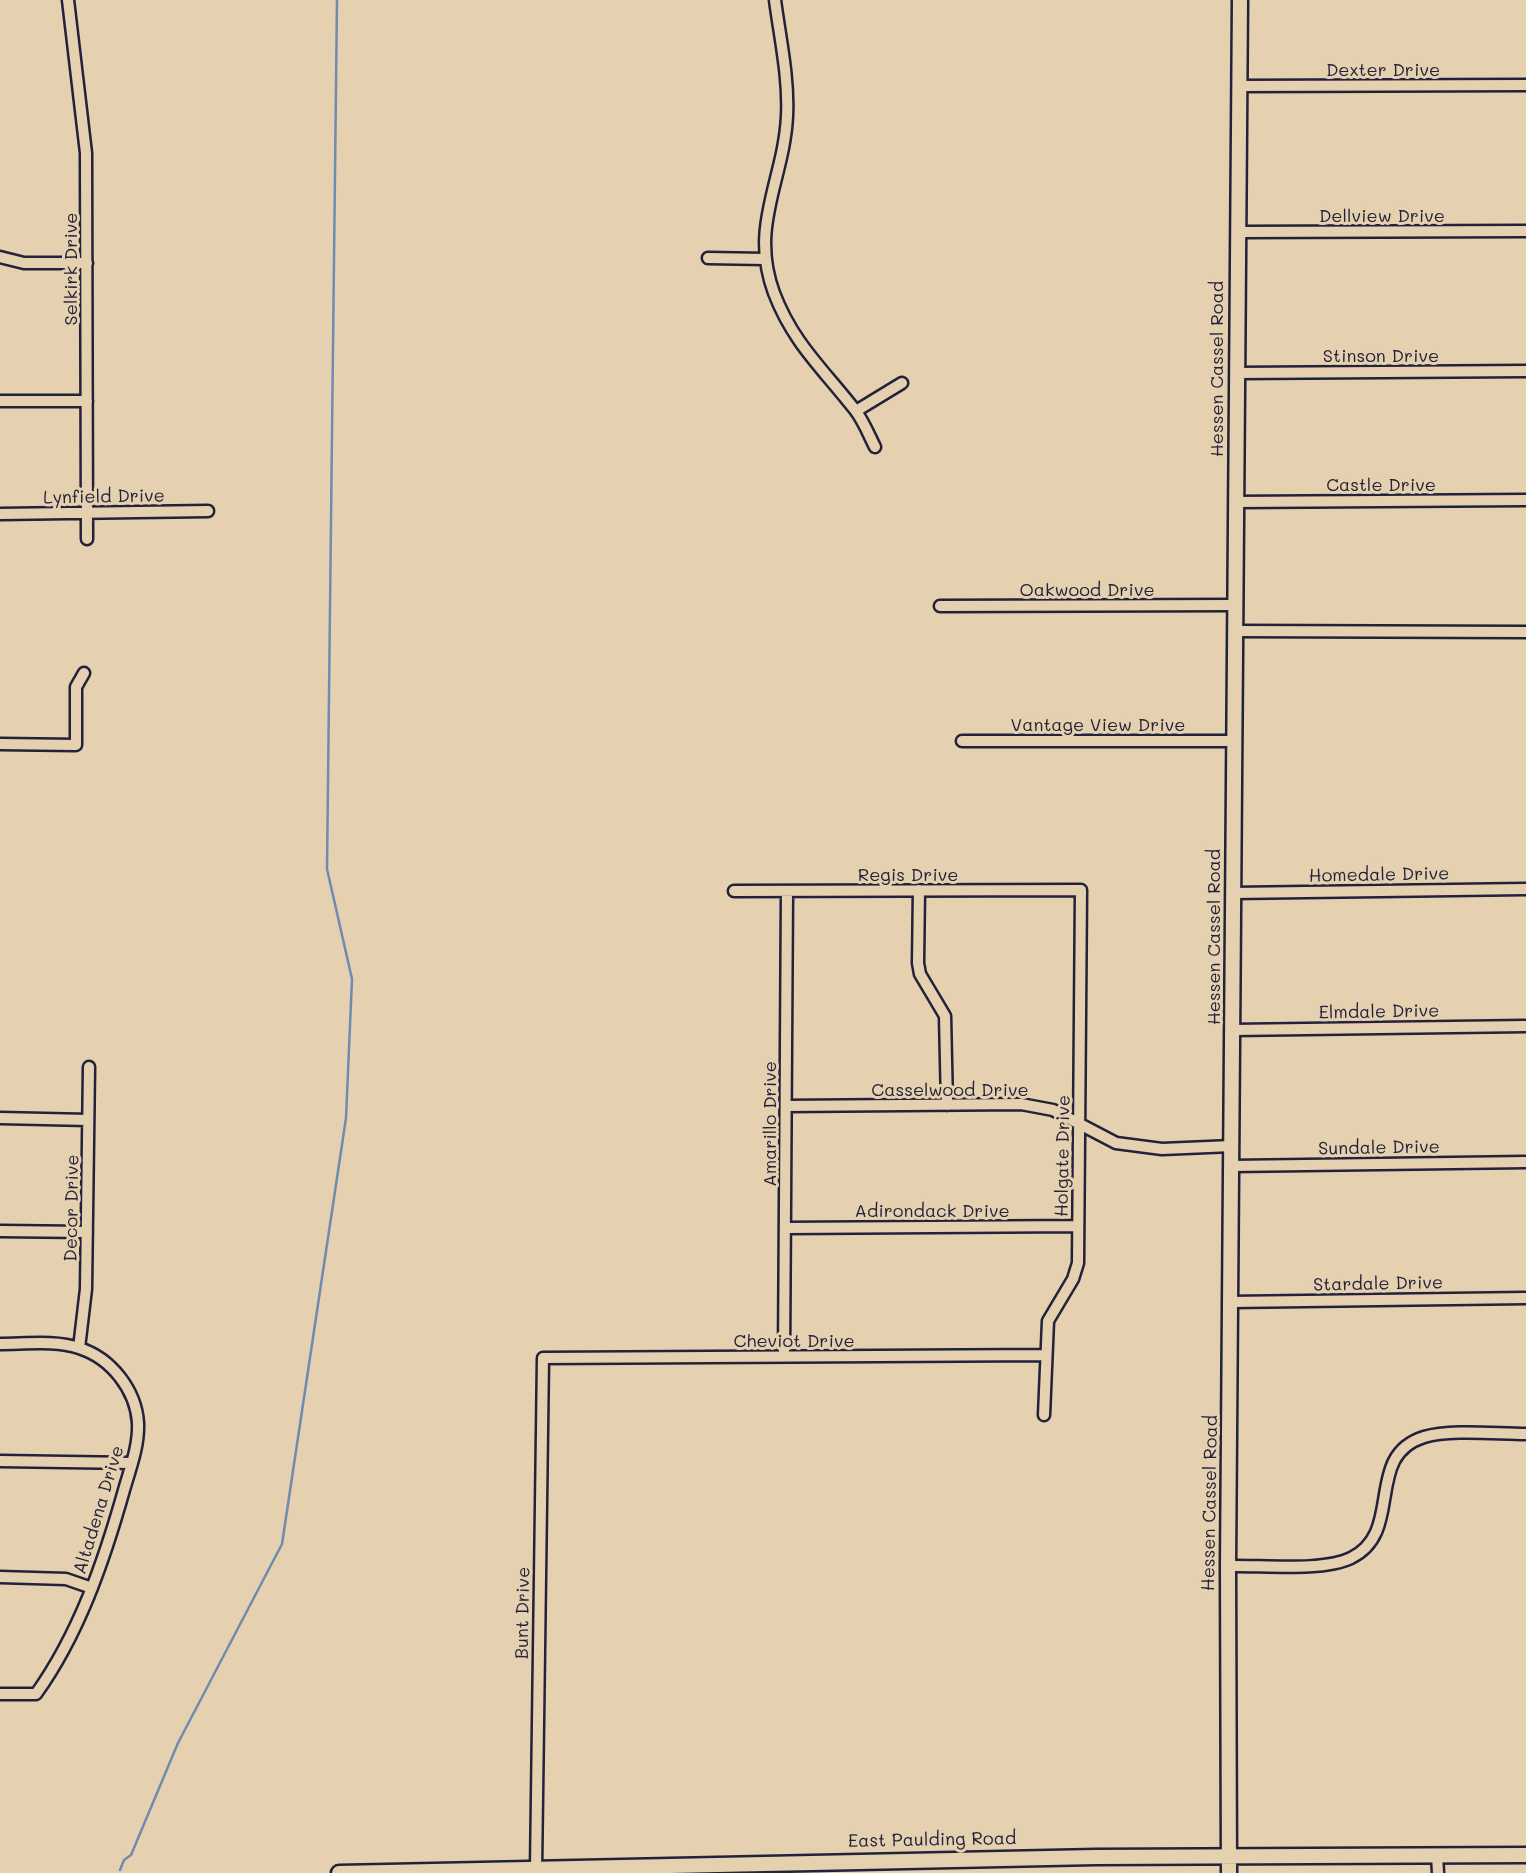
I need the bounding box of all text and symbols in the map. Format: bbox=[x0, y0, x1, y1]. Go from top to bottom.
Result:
street label: Dexter Drive bbox=[1326, 59, 1440, 81]
street label: Dellview Drive bbox=[1319, 205, 1445, 227]
street label: Selkirk Drive bbox=[60, 213, 82, 325]
street label: Hessen Cassel Road bbox=[1206, 281, 1228, 457]
street label: Stinson Drive bbox=[1323, 345, 1439, 367]
street label: Castle Drive bbox=[1326, 474, 1436, 496]
street label: Lynfield Drive bbox=[43, 485, 165, 509]
street label: Oakwood Drive bbox=[1019, 579, 1155, 601]
street label: Vantage View Drive bbox=[1011, 714, 1185, 736]
street label: Hessen Cassel Road bbox=[1203, 849, 1225, 1025]
street label: Homedale Drive bbox=[1309, 863, 1449, 887]
street label: Regis Drive bbox=[858, 864, 958, 886]
street label: Elmdale Drive bbox=[1318, 1000, 1440, 1024]
street label: Amarillo Drive bbox=[759, 1061, 781, 1187]
street label: Casselwood Drive bbox=[871, 1079, 1029, 1101]
street label: Holgate Drive bbox=[1051, 1095, 1075, 1217]
street label: Sundale Drive bbox=[1318, 1136, 1440, 1160]
street label: Decor Drive bbox=[60, 1154, 84, 1262]
street label: Adirondack Drive bbox=[854, 1200, 1010, 1222]
street label: Stardale Drive bbox=[1313, 1272, 1443, 1296]
street label: Cheviot Drive bbox=[733, 1330, 855, 1352]
street label: Hessen Cassel Road bbox=[1198, 1415, 1222, 1591]
street label: Altadena Drive bbox=[69, 1443, 129, 1577]
street label: Bunt Drive bbox=[511, 1567, 535, 1659]
street label: East Paulding Road bbox=[848, 1828, 1016, 1852]

